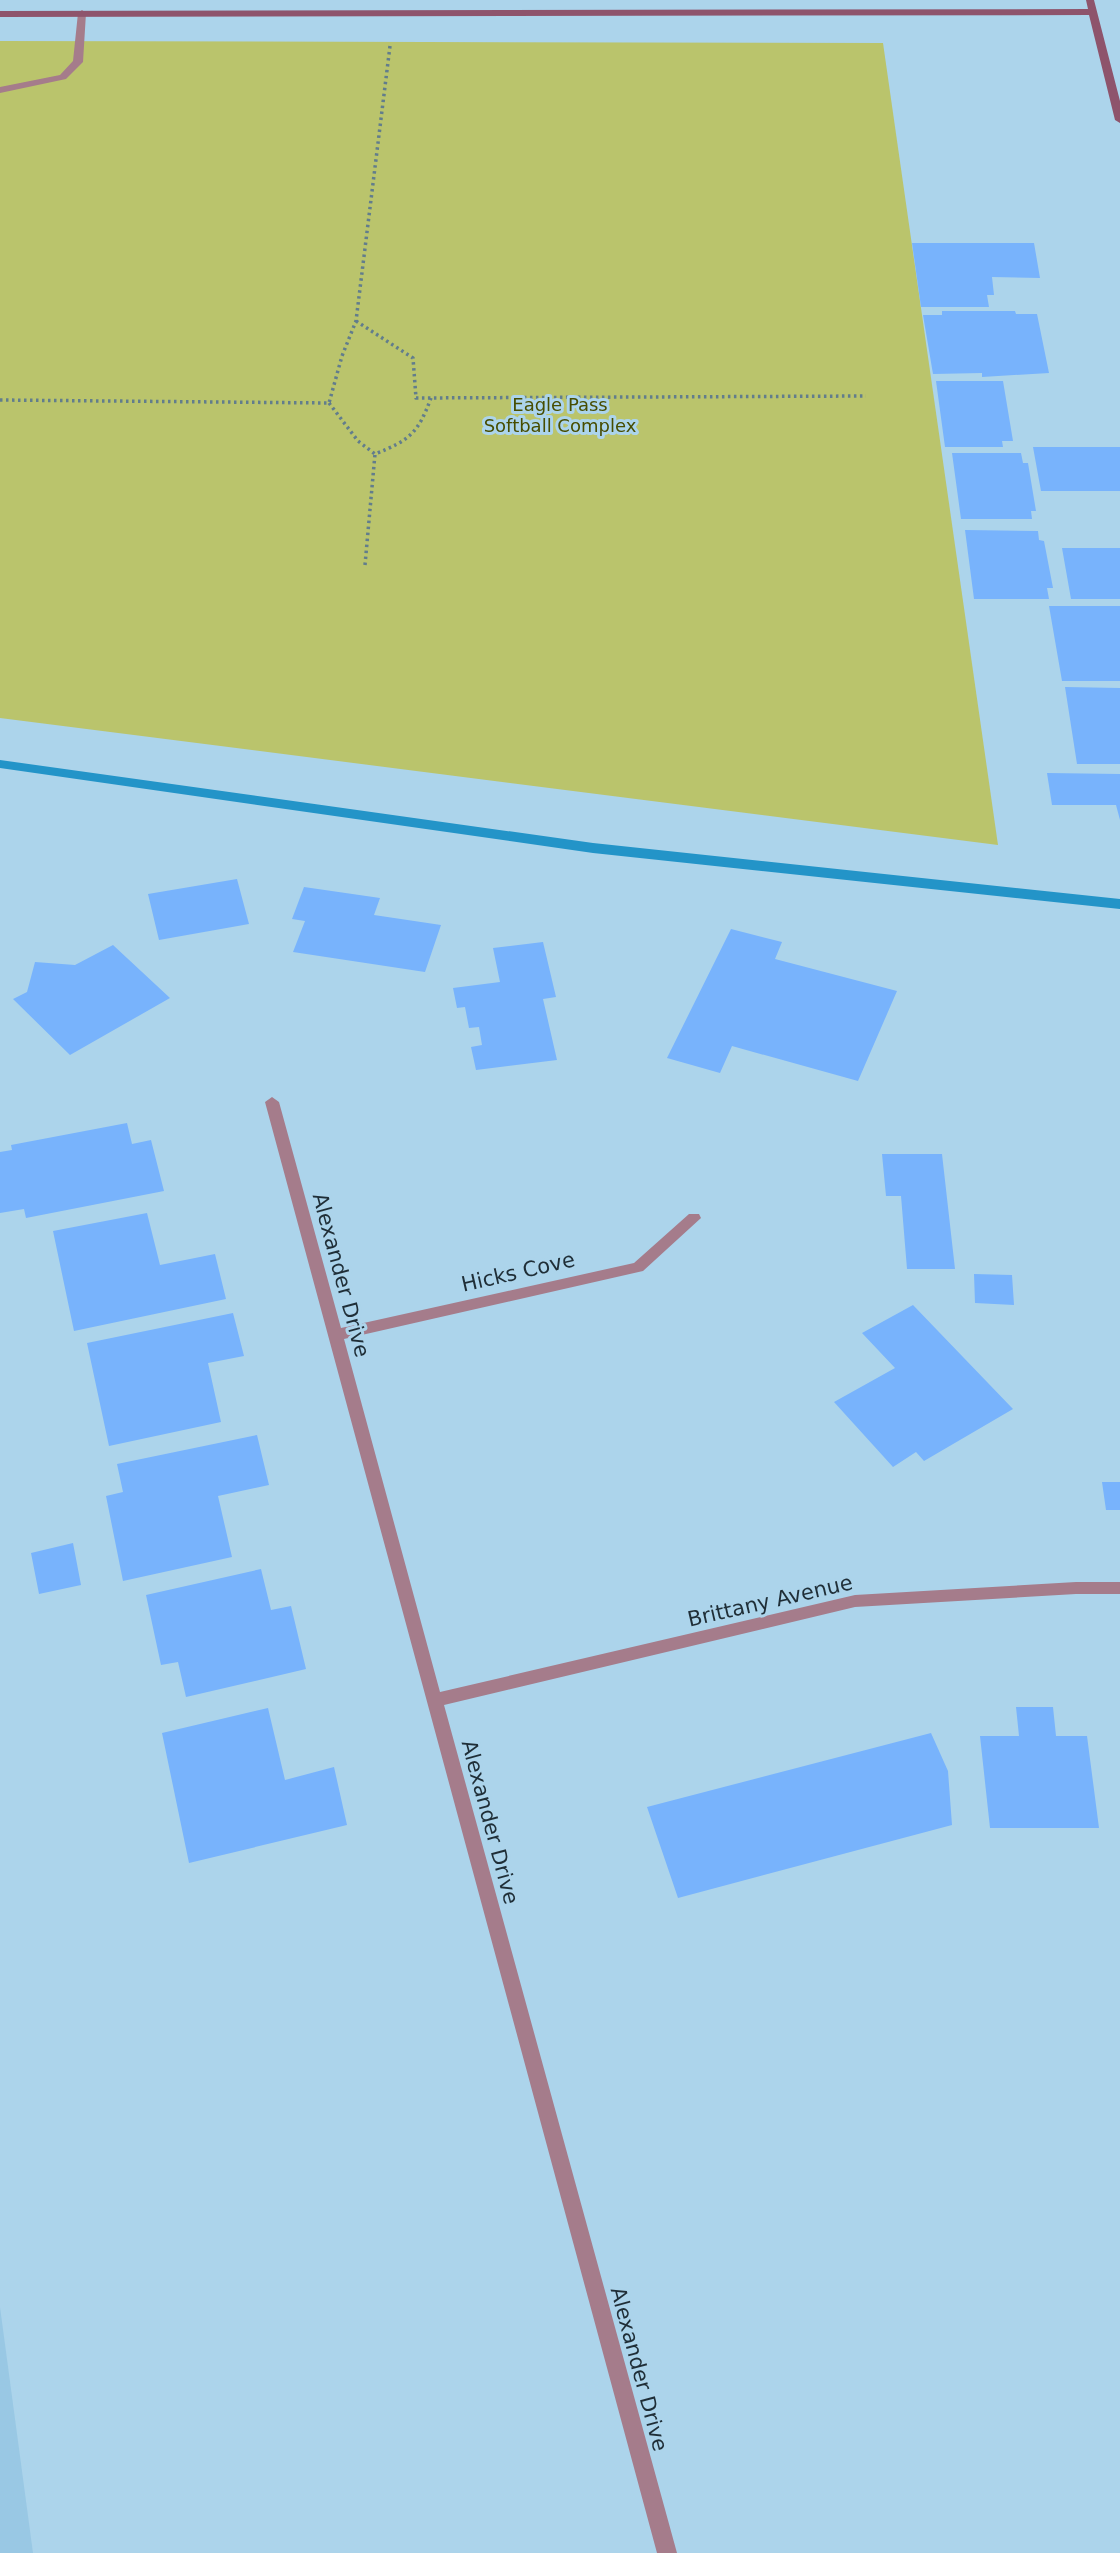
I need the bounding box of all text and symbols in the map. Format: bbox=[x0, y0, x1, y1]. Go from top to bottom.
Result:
park label: Eagle Pass Softball Complex bbox=[484, 394, 637, 436]
street label: Alexander Drive bbox=[308, 1190, 374, 1360]
street label: Hicks Cove bbox=[459, 1247, 577, 1297]
street label: Brittany Avenue bbox=[685, 1570, 855, 1632]
street label: Alexander Drive bbox=[457, 1737, 523, 1907]
street label: Alexander Drive bbox=[606, 2284, 672, 2454]

